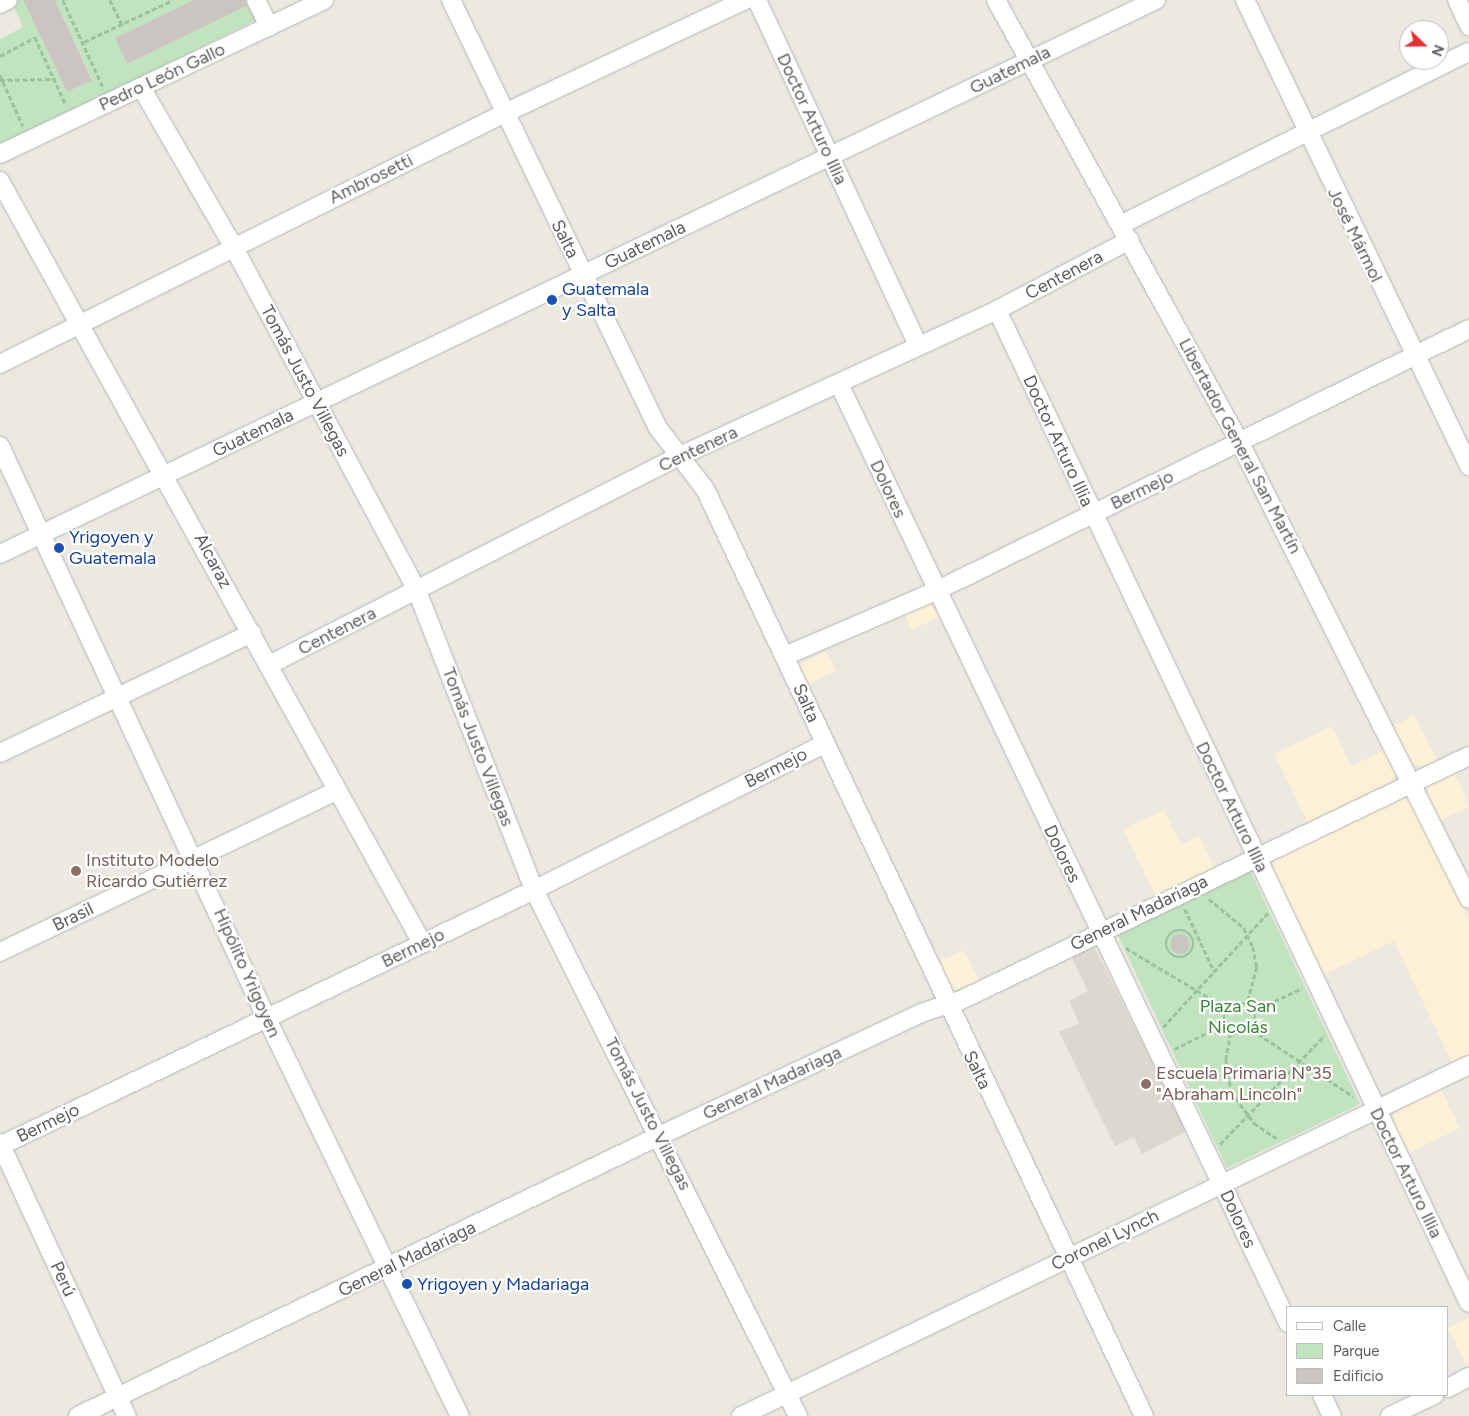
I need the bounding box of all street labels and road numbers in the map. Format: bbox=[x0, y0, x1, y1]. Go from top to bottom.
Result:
street label: Pedro León Gallo bbox=[95, 38, 229, 116]
street label: Guatemala bbox=[966, 41, 1054, 99]
street label: Doctor Arturo Illia bbox=[772, 50, 852, 188]
street label: Ambrosetti bbox=[326, 149, 416, 209]
street label: José Mármol bbox=[1323, 184, 1387, 286]
street label: Salta bbox=[546, 216, 584, 262]
street label: Guatemala bbox=[601, 216, 689, 274]
street label: Centenera bbox=[1022, 246, 1106, 304]
street label: Tomás Justo Villegas bbox=[256, 302, 354, 460]
street label: Libertador General San Martín bbox=[1174, 335, 1306, 557]
street label: Doctor Arturo Illia bbox=[1018, 372, 1098, 510]
street label: Guatemala bbox=[209, 404, 297, 462]
street label: Centenera bbox=[655, 421, 741, 477]
street label: Dolores bbox=[865, 457, 911, 521]
street label: Bermejo bbox=[1107, 466, 1177, 514]
street label: Alcaraz bbox=[190, 530, 236, 592]
street label: Centenera bbox=[294, 602, 380, 660]
street label: Tomás Justo Villegas bbox=[438, 664, 518, 830]
street label: Salta bbox=[788, 680, 824, 726]
street label: Doctor Arturo Illia bbox=[1191, 738, 1273, 876]
street label: Bermejo bbox=[741, 743, 811, 793]
street label: Dolores bbox=[1039, 822, 1085, 886]
street label: General Madariaga bbox=[1067, 870, 1211, 956]
street label: Brasil bbox=[49, 898, 97, 936]
street label: Hipólito Yrigoyen bbox=[209, 905, 285, 1041]
street label: Bermejo bbox=[378, 924, 448, 972]
street label: Tomás Justo Villegas bbox=[600, 1034, 696, 1194]
street label: General Madariaga bbox=[699, 1041, 845, 1125]
street label: Salta bbox=[958, 1047, 996, 1093]
street label: Bermejo bbox=[13, 1099, 83, 1147]
street label: Doctor Arturo Illia bbox=[1365, 1104, 1447, 1242]
street label: Dolores bbox=[1215, 1187, 1261, 1251]
street label: Coronel Lynch bbox=[1048, 1205, 1162, 1275]
street label: General Madariaga bbox=[335, 1216, 479, 1302]
street label: Perú bbox=[46, 1258, 80, 1300]

